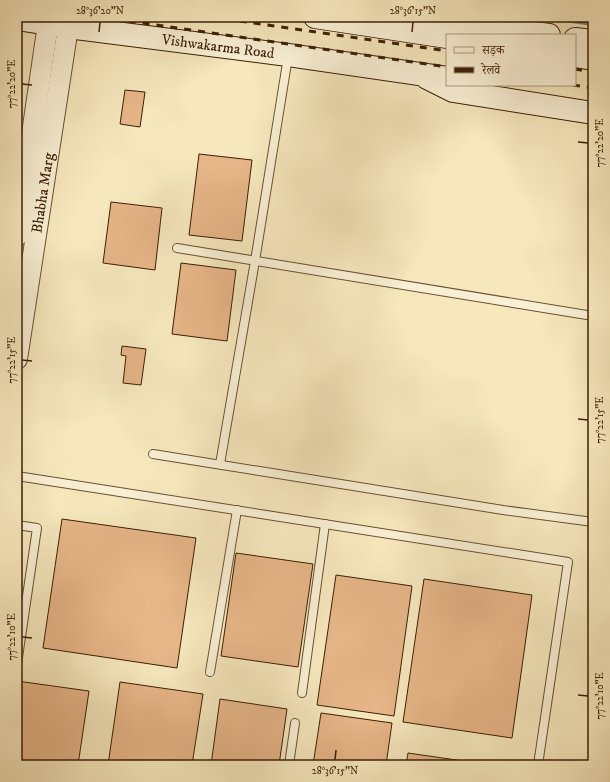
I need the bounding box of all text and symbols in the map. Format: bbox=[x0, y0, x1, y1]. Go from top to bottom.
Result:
text: 28°36'20"N bbox=[76, 5, 124, 17]
text: 28°36'15"N bbox=[390, 5, 436, 17]
street label: Vishwakarma Road bbox=[160, 30, 276, 63]
legend bbox=[446, 34, 576, 86]
text: सड़क bbox=[481, 43, 506, 58]
text: 77°22'20"E bbox=[6, 60, 18, 108]
text: रेलवे bbox=[480, 62, 501, 78]
text: 77°22'20"E bbox=[594, 119, 606, 167]
street label: Bhabha Marg bbox=[27, 151, 59, 235]
text: 77°22'15"E bbox=[6, 337, 18, 383]
text: 77°22'15"E bbox=[594, 397, 606, 443]
text: 77°22'10"E bbox=[6, 613, 18, 661]
text: 77°22'10"E bbox=[594, 672, 606, 720]
text: 28°36'15"N bbox=[312, 765, 358, 777]

